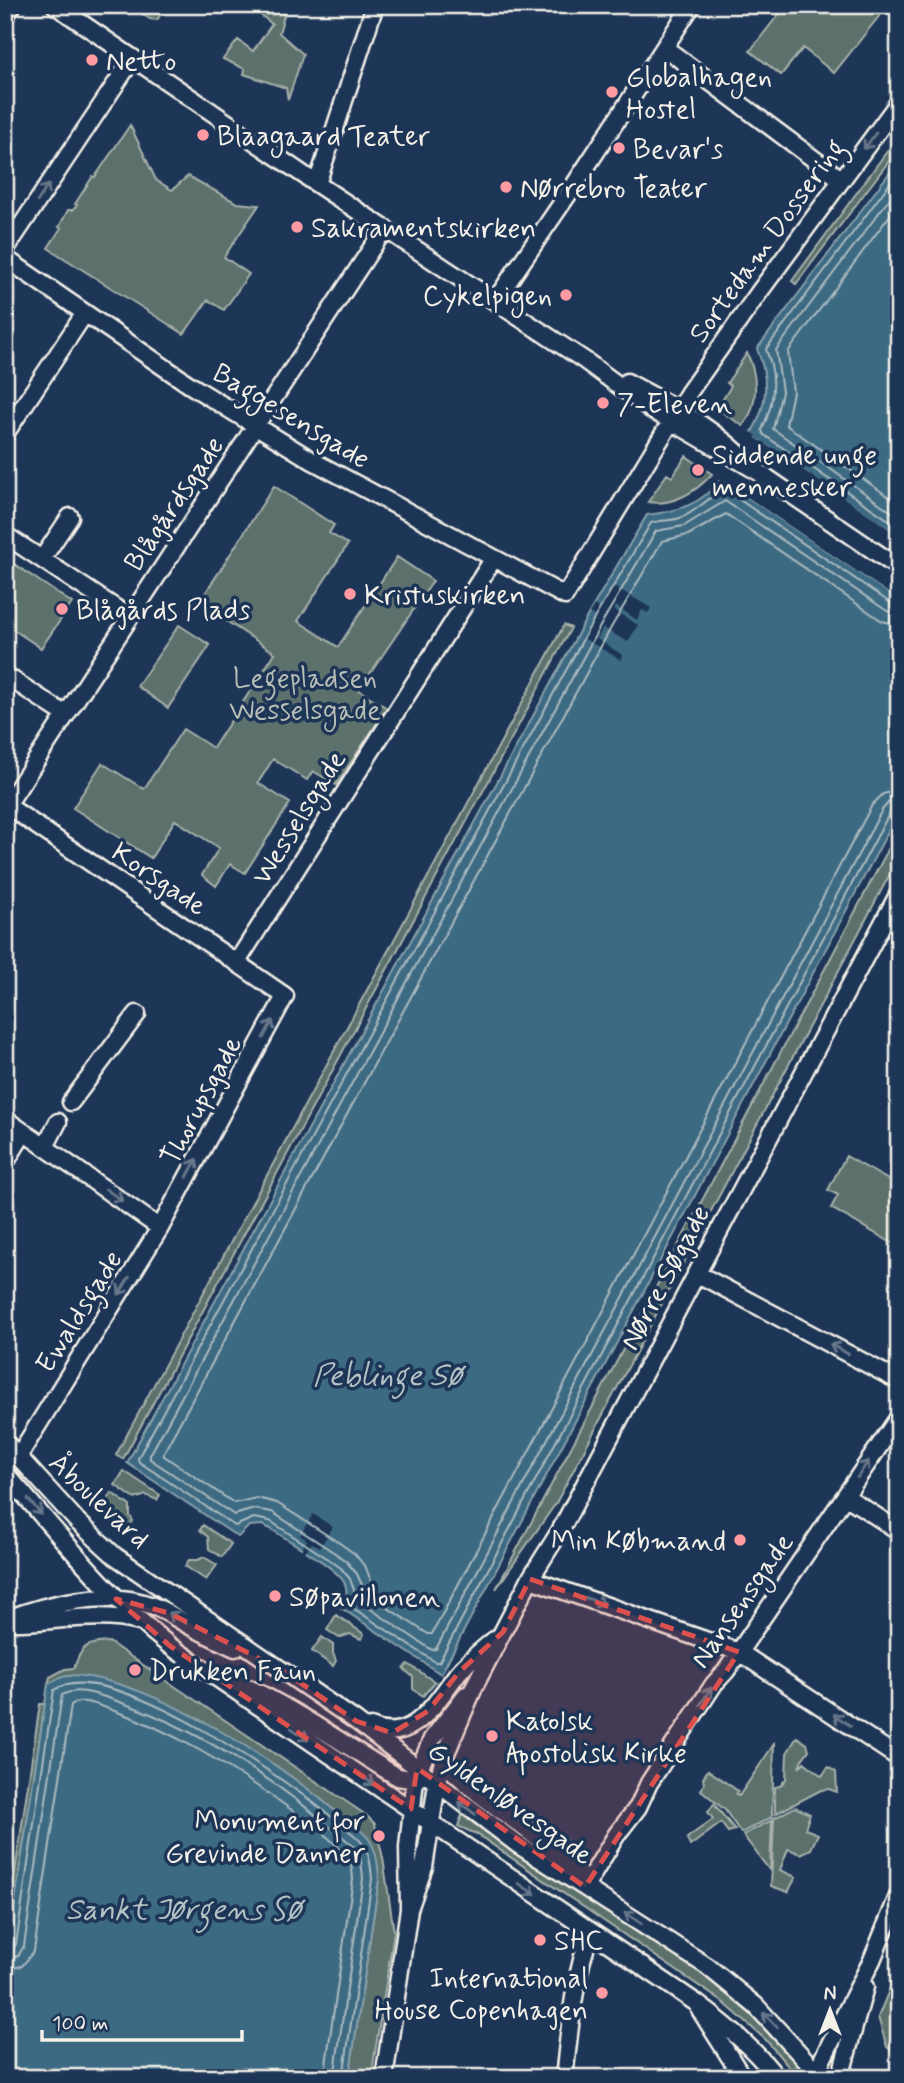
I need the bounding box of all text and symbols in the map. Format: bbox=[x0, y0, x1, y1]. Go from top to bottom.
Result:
place label: Netto bbox=[106, 44, 176, 81]
marker: Netto bbox=[84, 52, 100, 68]
place label: Globalhagen Hostel bbox=[626, 60, 772, 129]
marker: Globalhagen Hostel bbox=[604, 84, 620, 100]
place label: Blaagaard Teater bbox=[217, 119, 430, 158]
marker: Blaagaard Teater bbox=[195, 127, 211, 143]
one-way arrow bbox=[863, 131, 877, 150]
place label: Bevar's bbox=[633, 132, 723, 169]
street label: Sortedam Dossering bbox=[681, 132, 857, 353]
marker: Bevar's bbox=[611, 140, 627, 156]
place label: Nørrebro Teater bbox=[520, 171, 708, 208]
marker: Nørrebro Teater bbox=[498, 179, 514, 195]
one-way arrow bbox=[36, 184, 50, 203]
place label: Sakramentskirken bbox=[311, 211, 536, 248]
marker: Sakramentskirken bbox=[289, 219, 305, 235]
place label: Cykelpigen bbox=[423, 279, 552, 318]
marker: Cykelpigen bbox=[558, 287, 574, 303]
street label: Baggesensgade bbox=[204, 356, 376, 481]
place label: 7-Eleven bbox=[617, 387, 732, 424]
marker: 7-Eleven bbox=[595, 395, 611, 411]
street label: Blågårdsgade bbox=[116, 430, 234, 579]
place label: Siddende unge mennesker bbox=[712, 438, 877, 507]
marker: Siddende unge mennesker bbox=[690, 462, 706, 478]
place label: Kristuskirken bbox=[364, 578, 526, 615]
marker: Kristuskirken bbox=[342, 586, 358, 602]
place label: Blågårds Plads bbox=[76, 593, 250, 630]
marker: Blågårds Plads bbox=[54, 601, 70, 617]
park label: Legepladsen Wesselsgade bbox=[229, 661, 381, 732]
street label: Wesselsgade bbox=[244, 744, 358, 893]
street label: Korsgade bbox=[104, 835, 213, 925]
one-way arrow bbox=[261, 1019, 275, 1040]
street label: Thorupsgade bbox=[153, 1030, 252, 1172]
one-way arrow bbox=[186, 1158, 200, 1179]
one-way arrow bbox=[104, 1188, 123, 1202]
street label: Nørre Søgade bbox=[612, 1199, 720, 1357]
street label: Ewaldsgade bbox=[28, 1244, 135, 1382]
one-way arrow bbox=[117, 1276, 131, 1296]
one-way arrow bbox=[829, 1342, 849, 1356]
water label: Peblinge Sø bbox=[313, 1357, 467, 1400]
street label: Åboulevard bbox=[40, 1445, 157, 1558]
one-way arrow bbox=[856, 1460, 870, 1479]
one-way arrow bbox=[27, 1498, 43, 1516]
place label: Min Købmand bbox=[551, 1524, 726, 1561]
street label: Nansensgade bbox=[683, 1527, 805, 1677]
marker: Min Købmand bbox=[732, 1532, 748, 1548]
place label: Søpavillonen bbox=[289, 1580, 440, 1617]
marker: Søpavillonen bbox=[267, 1588, 283, 1604]
one-way arrow bbox=[583, 1596, 605, 1608]
one-way arrow bbox=[167, 1610, 187, 1624]
place label: Drukken Faun bbox=[149, 1654, 316, 1691]
marker: Drukken Faun bbox=[127, 1662, 143, 1678]
one-way arrow bbox=[698, 1687, 713, 1706]
place label: Katolsk Apostolisk Kirke bbox=[506, 1704, 687, 1776]
one-way arrow bbox=[833, 1713, 852, 1727]
one-way arrow bbox=[290, 1726, 309, 1741]
marker: Katolsk Apostolisk Kirke bbox=[484, 1728, 500, 1744]
street label: Gyldenløvesgade bbox=[418, 1733, 600, 1876]
one-way arrow bbox=[356, 1771, 375, 1786]
one-way arrow bbox=[459, 1800, 477, 1815]
place label: Monument for Grevinde Danner bbox=[165, 1804, 366, 1873]
marker: Monument for Grevinde Danner bbox=[371, 1828, 387, 1844]
one-way arrow bbox=[517, 1881, 536, 1896]
water label: Sankt Jørgens Sø bbox=[66, 1891, 306, 1934]
one-way arrow bbox=[623, 1910, 643, 1924]
place label: SHC bbox=[554, 1924, 603, 1961]
marker: SHC bbox=[532, 1932, 548, 1948]
place label: International House Copenhagen bbox=[375, 1961, 588, 2030]
north arrow bbox=[796, 1974, 866, 2044]
text: N bbox=[824, 1982, 836, 2007]
marker: International House Copenhagen bbox=[594, 1985, 610, 2001]
scale bar bbox=[42, 1999, 242, 2043]
text: 100 m bbox=[52, 2010, 108, 2038]
one-way arrow bbox=[762, 2012, 779, 2029]

